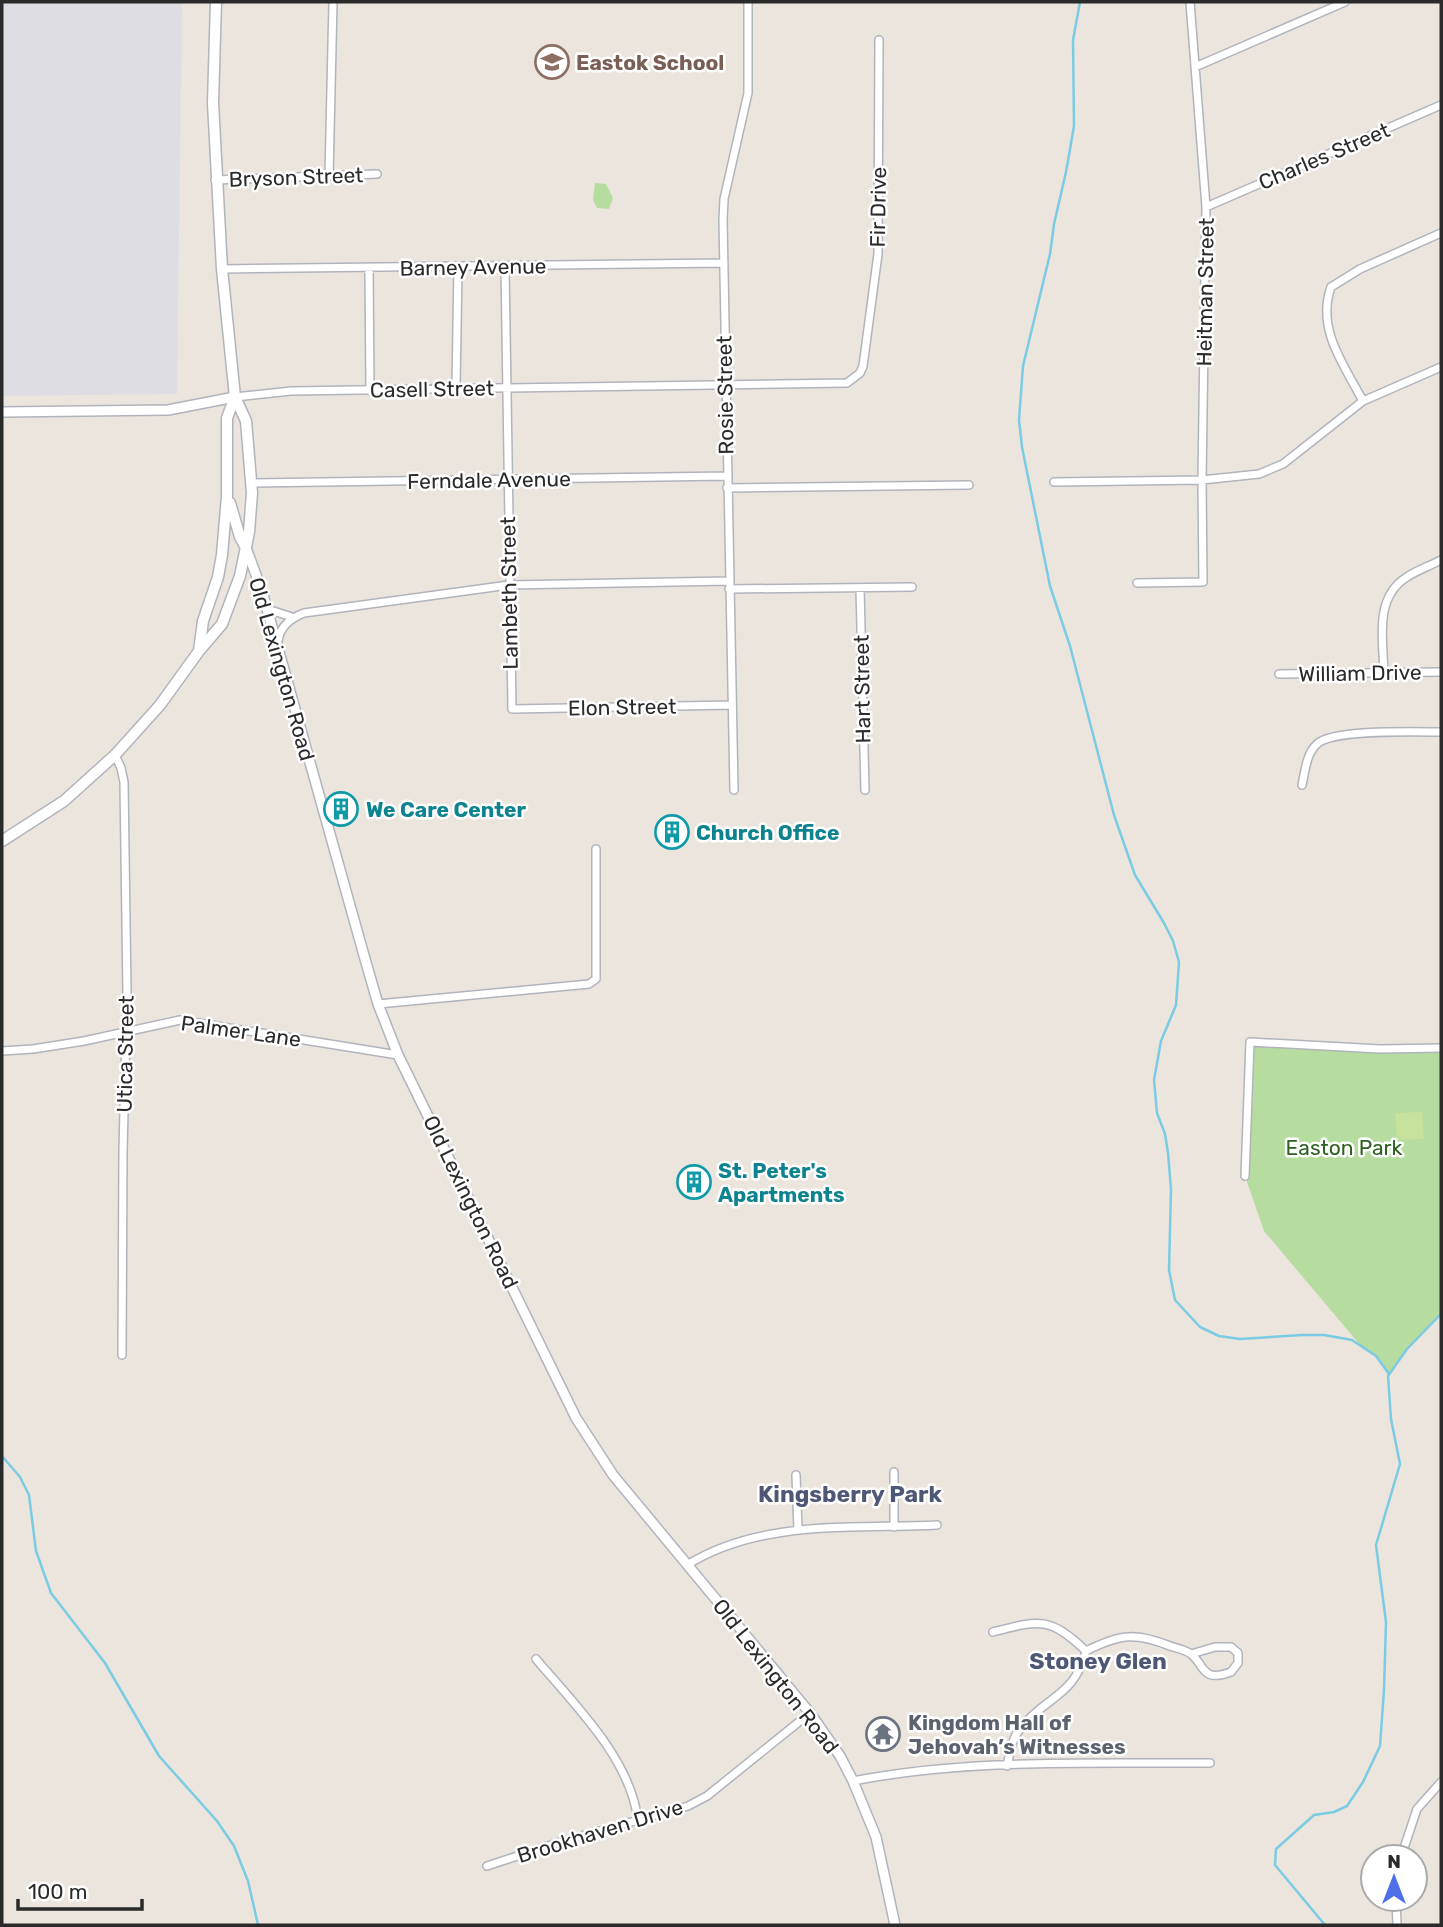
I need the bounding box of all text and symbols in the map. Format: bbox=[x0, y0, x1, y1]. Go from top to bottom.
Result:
school or university icon: Eastok School bbox=[533, 43, 571, 81]
place label: Eastok School bbox=[576, 50, 724, 75]
street label: Charles Street bbox=[1255, 117, 1393, 195]
street label: Bryson Street bbox=[228, 162, 364, 192]
street label: Fir Drive bbox=[865, 167, 891, 247]
street label: Heitman Street bbox=[1191, 217, 1219, 367]
street label: Barney Avenue bbox=[399, 253, 547, 281]
street label: Rosie Street bbox=[711, 335, 739, 455]
street label: Casell Street bbox=[370, 375, 494, 403]
street label: Ferndale Avenue bbox=[407, 466, 571, 494]
street label: Lambeth Street bbox=[495, 516, 523, 670]
street label: Old Lexington Road bbox=[244, 574, 320, 764]
street label: Hart Street bbox=[849, 634, 875, 744]
street label: William Drive bbox=[1298, 659, 1422, 687]
street label: Elon Street bbox=[568, 694, 676, 720]
building icon: We Care Center bbox=[322, 790, 360, 828]
place label: We Care Center bbox=[366, 797, 526, 822]
building icon: Church Office bbox=[653, 813, 691, 851]
place label: Church Office bbox=[696, 820, 839, 845]
street label: Utica Street bbox=[111, 995, 139, 1113]
street label: Palmer Lane bbox=[179, 1010, 303, 1052]
street label: Old Lexington Road bbox=[418, 1111, 524, 1293]
park label: Easton Park bbox=[1286, 1135, 1403, 1160]
place label: St. Peter's Apartments bbox=[718, 1158, 845, 1207]
building icon: St. Peter's Apartments bbox=[675, 1163, 713, 1201]
district label: Kingsberry Park bbox=[758, 1480, 942, 1508]
street label: Old Lexington Road bbox=[708, 1594, 844, 1758]
district label: Stoney Glen bbox=[1029, 1647, 1167, 1675]
place label: Kingdom Hall of Jehovah’s Witnesses bbox=[908, 1710, 1126, 1759]
temple icon: Kingdom Hall of Jehovah’s Witnesses bbox=[864, 1715, 902, 1753]
street label: Brookhaven Drive bbox=[514, 1794, 686, 1868]
north arrow bbox=[1359, 1843, 1429, 1913]
text: N bbox=[1387, 1850, 1401, 1873]
scale bar bbox=[18, 1868, 142, 1912]
text: 100 m bbox=[28, 1879, 87, 1904]

